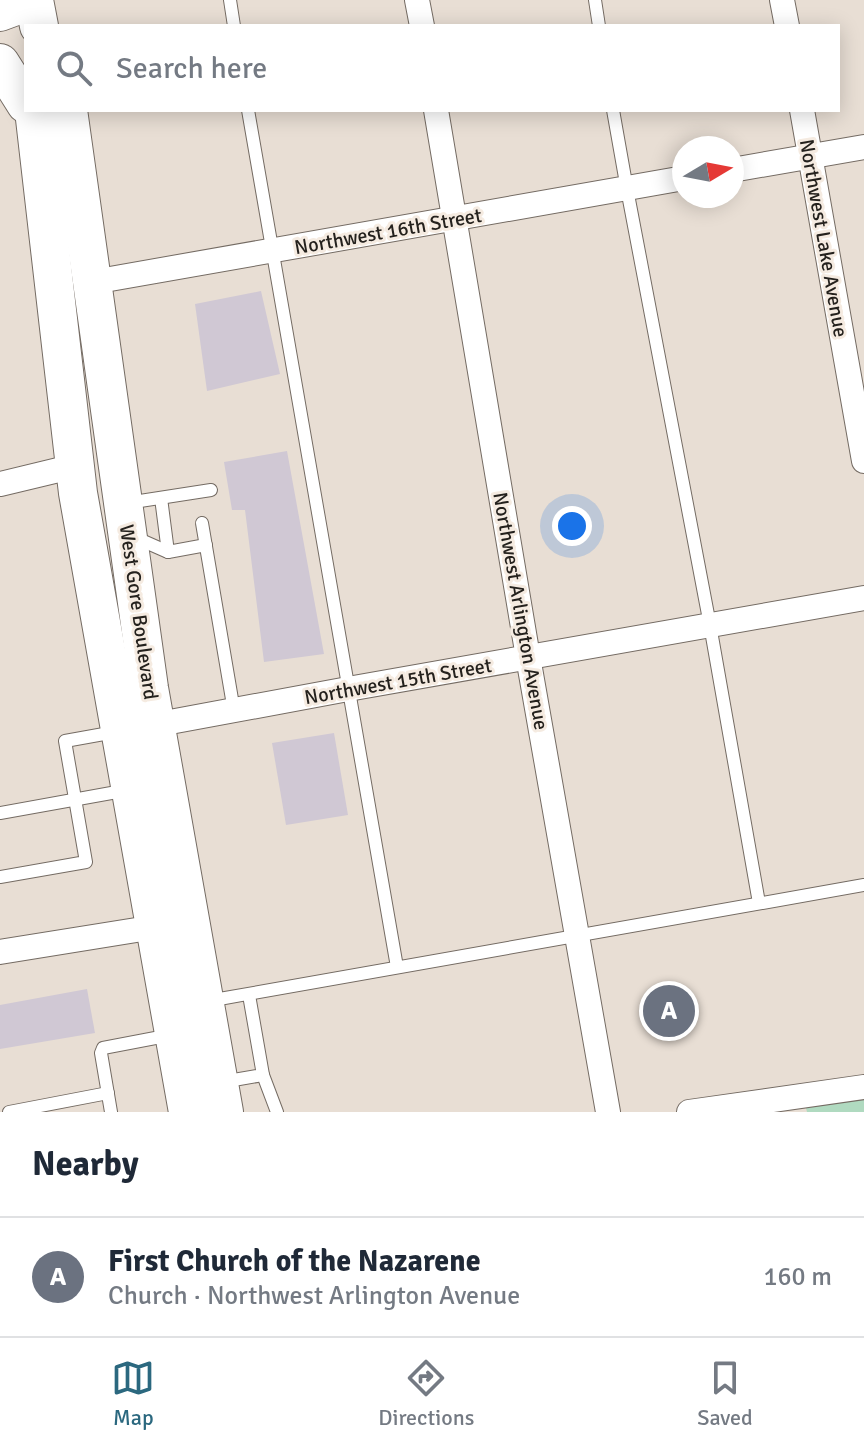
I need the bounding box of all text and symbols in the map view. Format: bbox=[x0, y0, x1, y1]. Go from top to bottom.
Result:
search box bbox=[24, 24, 840, 112]
icon: search bbox=[52, 46, 96, 90]
text: Search here bbox=[116, 50, 267, 87]
north arrow bbox=[672, 136, 744, 208]
street label: Northwest Lake Avenue bbox=[794, 137, 853, 339]
street label: Northwest 16th Street bbox=[293, 203, 484, 260]
street label: Northwest Arlington Avenue bbox=[487, 490, 554, 732]
your location bbox=[552, 506, 592, 546]
street label: West Gore Boulevard bbox=[114, 523, 163, 701]
street label: Northwest 15th Street bbox=[303, 653, 494, 710]
pin: A bbox=[643, 981, 695, 1041]
text: Nearby bbox=[32, 1143, 139, 1185]
text: First Church of the Nazarene bbox=[108, 1243, 481, 1280]
text: A bbox=[50, 1261, 66, 1293]
text: 160 m bbox=[763, 1261, 832, 1293]
text: Church · Northwest Arlington Avenue bbox=[108, 1280, 520, 1312]
tab: Map bbox=[111, 1356, 155, 1431]
tab: Directions bbox=[378, 1356, 474, 1431]
tab: Saved bbox=[697, 1356, 753, 1431]

